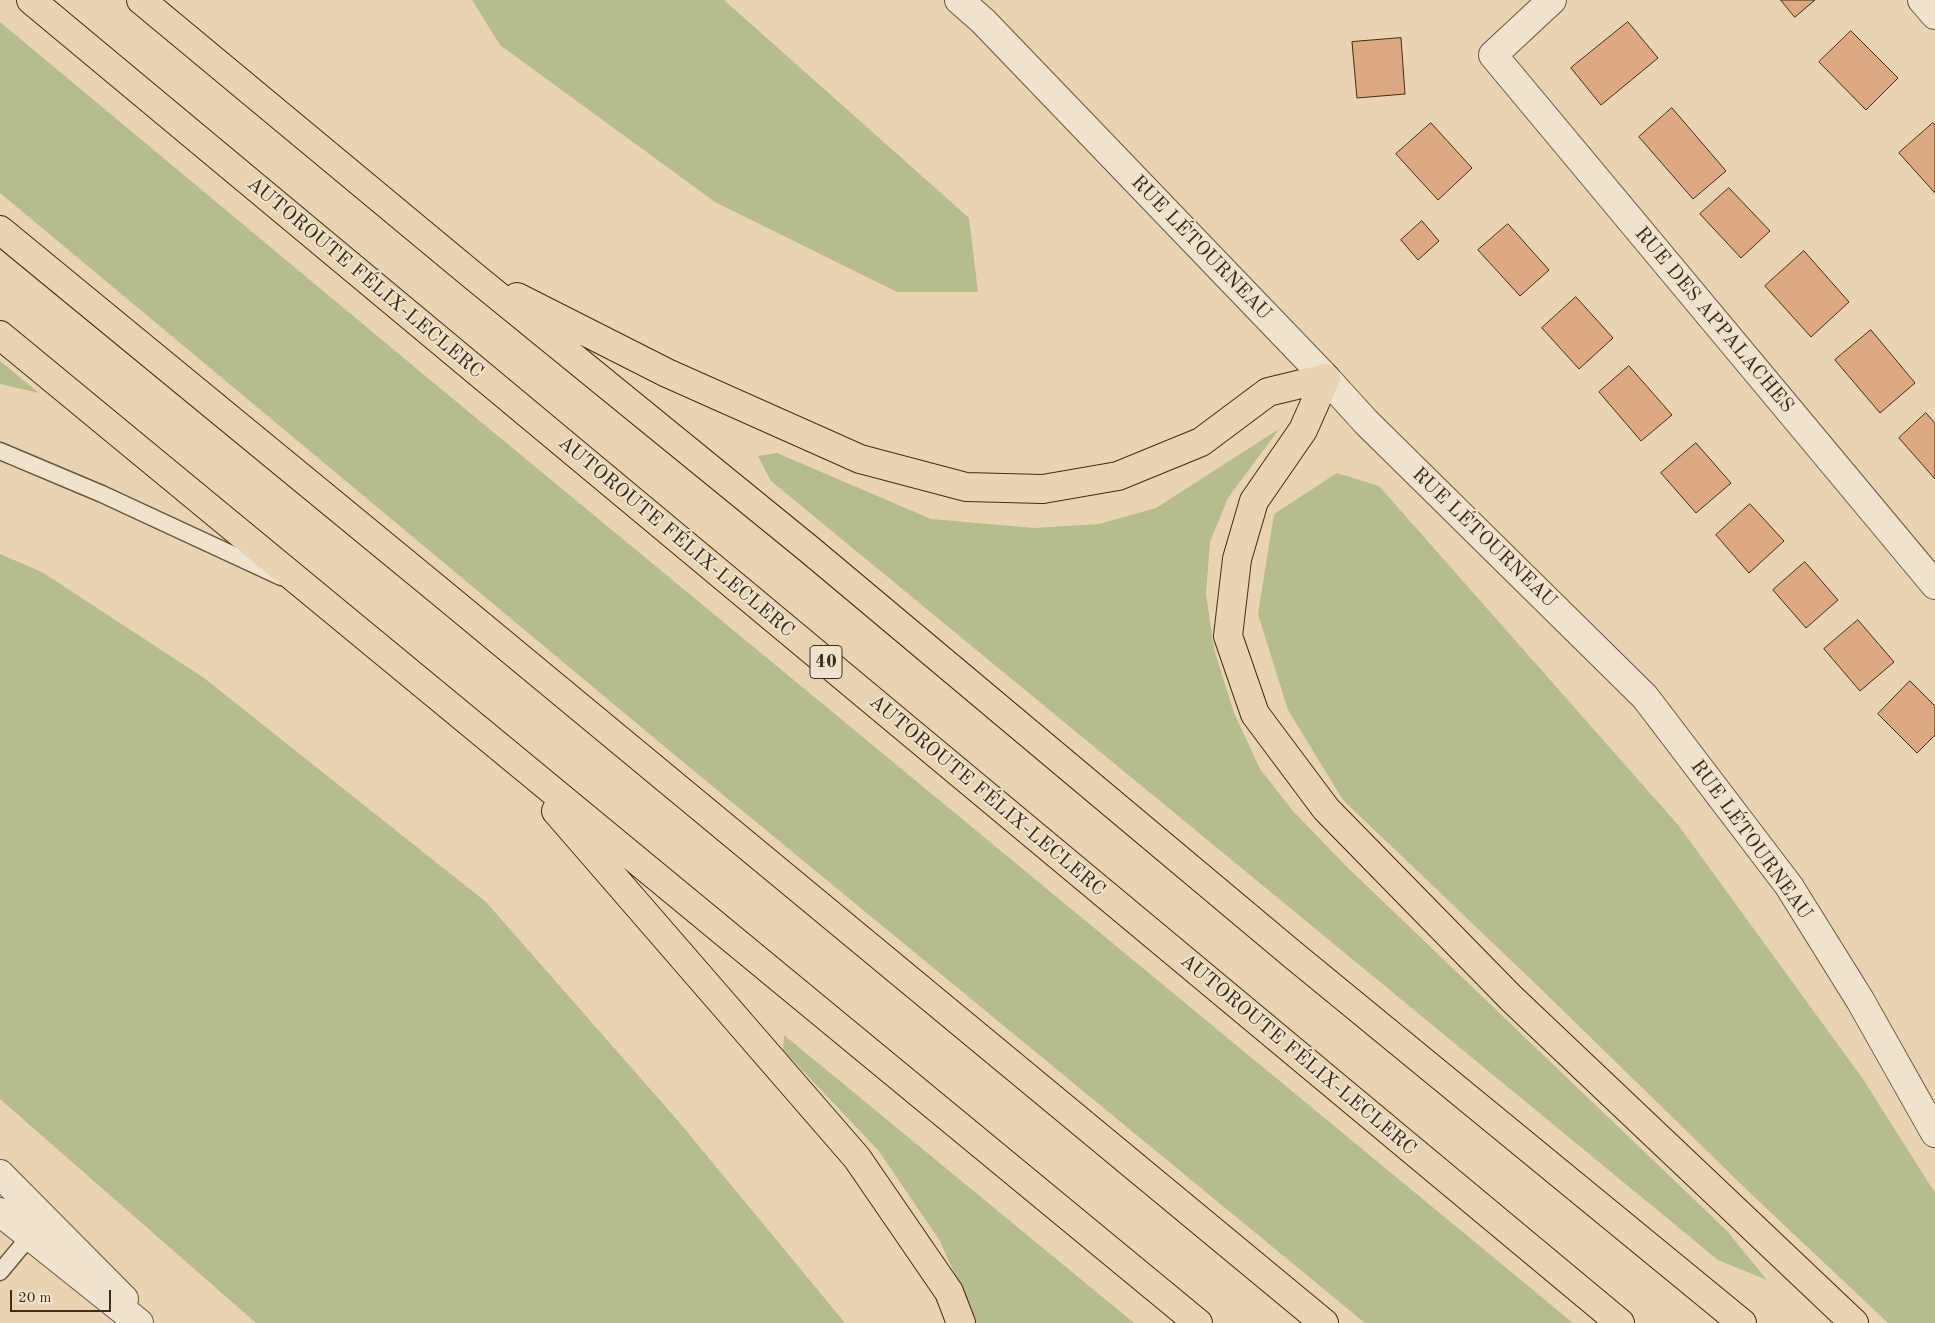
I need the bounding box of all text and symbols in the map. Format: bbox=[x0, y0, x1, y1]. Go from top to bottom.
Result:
street label: RUE LÉTOURNEAU bbox=[1126, 171, 1276, 325]
street label: AUTOROUTE FÉLIX-LECLERC bbox=[242, 172, 488, 384]
street label: RUE DES APPALACHES bbox=[1629, 222, 1799, 418]
street label: AUTOROUTE FÉLIX-LECLERC bbox=[553, 431, 799, 643]
street label: RUE LÉTOURNEAU bbox=[1407, 463, 1561, 613]
road number: 40 bbox=[810, 646, 842, 679]
street label: AUTOROUTE FÉLIX-LECLERC bbox=[864, 690, 1110, 902]
street label: RUE LÉTOURNEAU bbox=[1685, 755, 1817, 925]
street label: AUTOROUTE FÉLIX-LECLERC bbox=[1175, 949, 1421, 1161]
scale bar bbox=[12, 1280, 114, 1312]
text: 20 m bbox=[18, 1291, 52, 1306]

